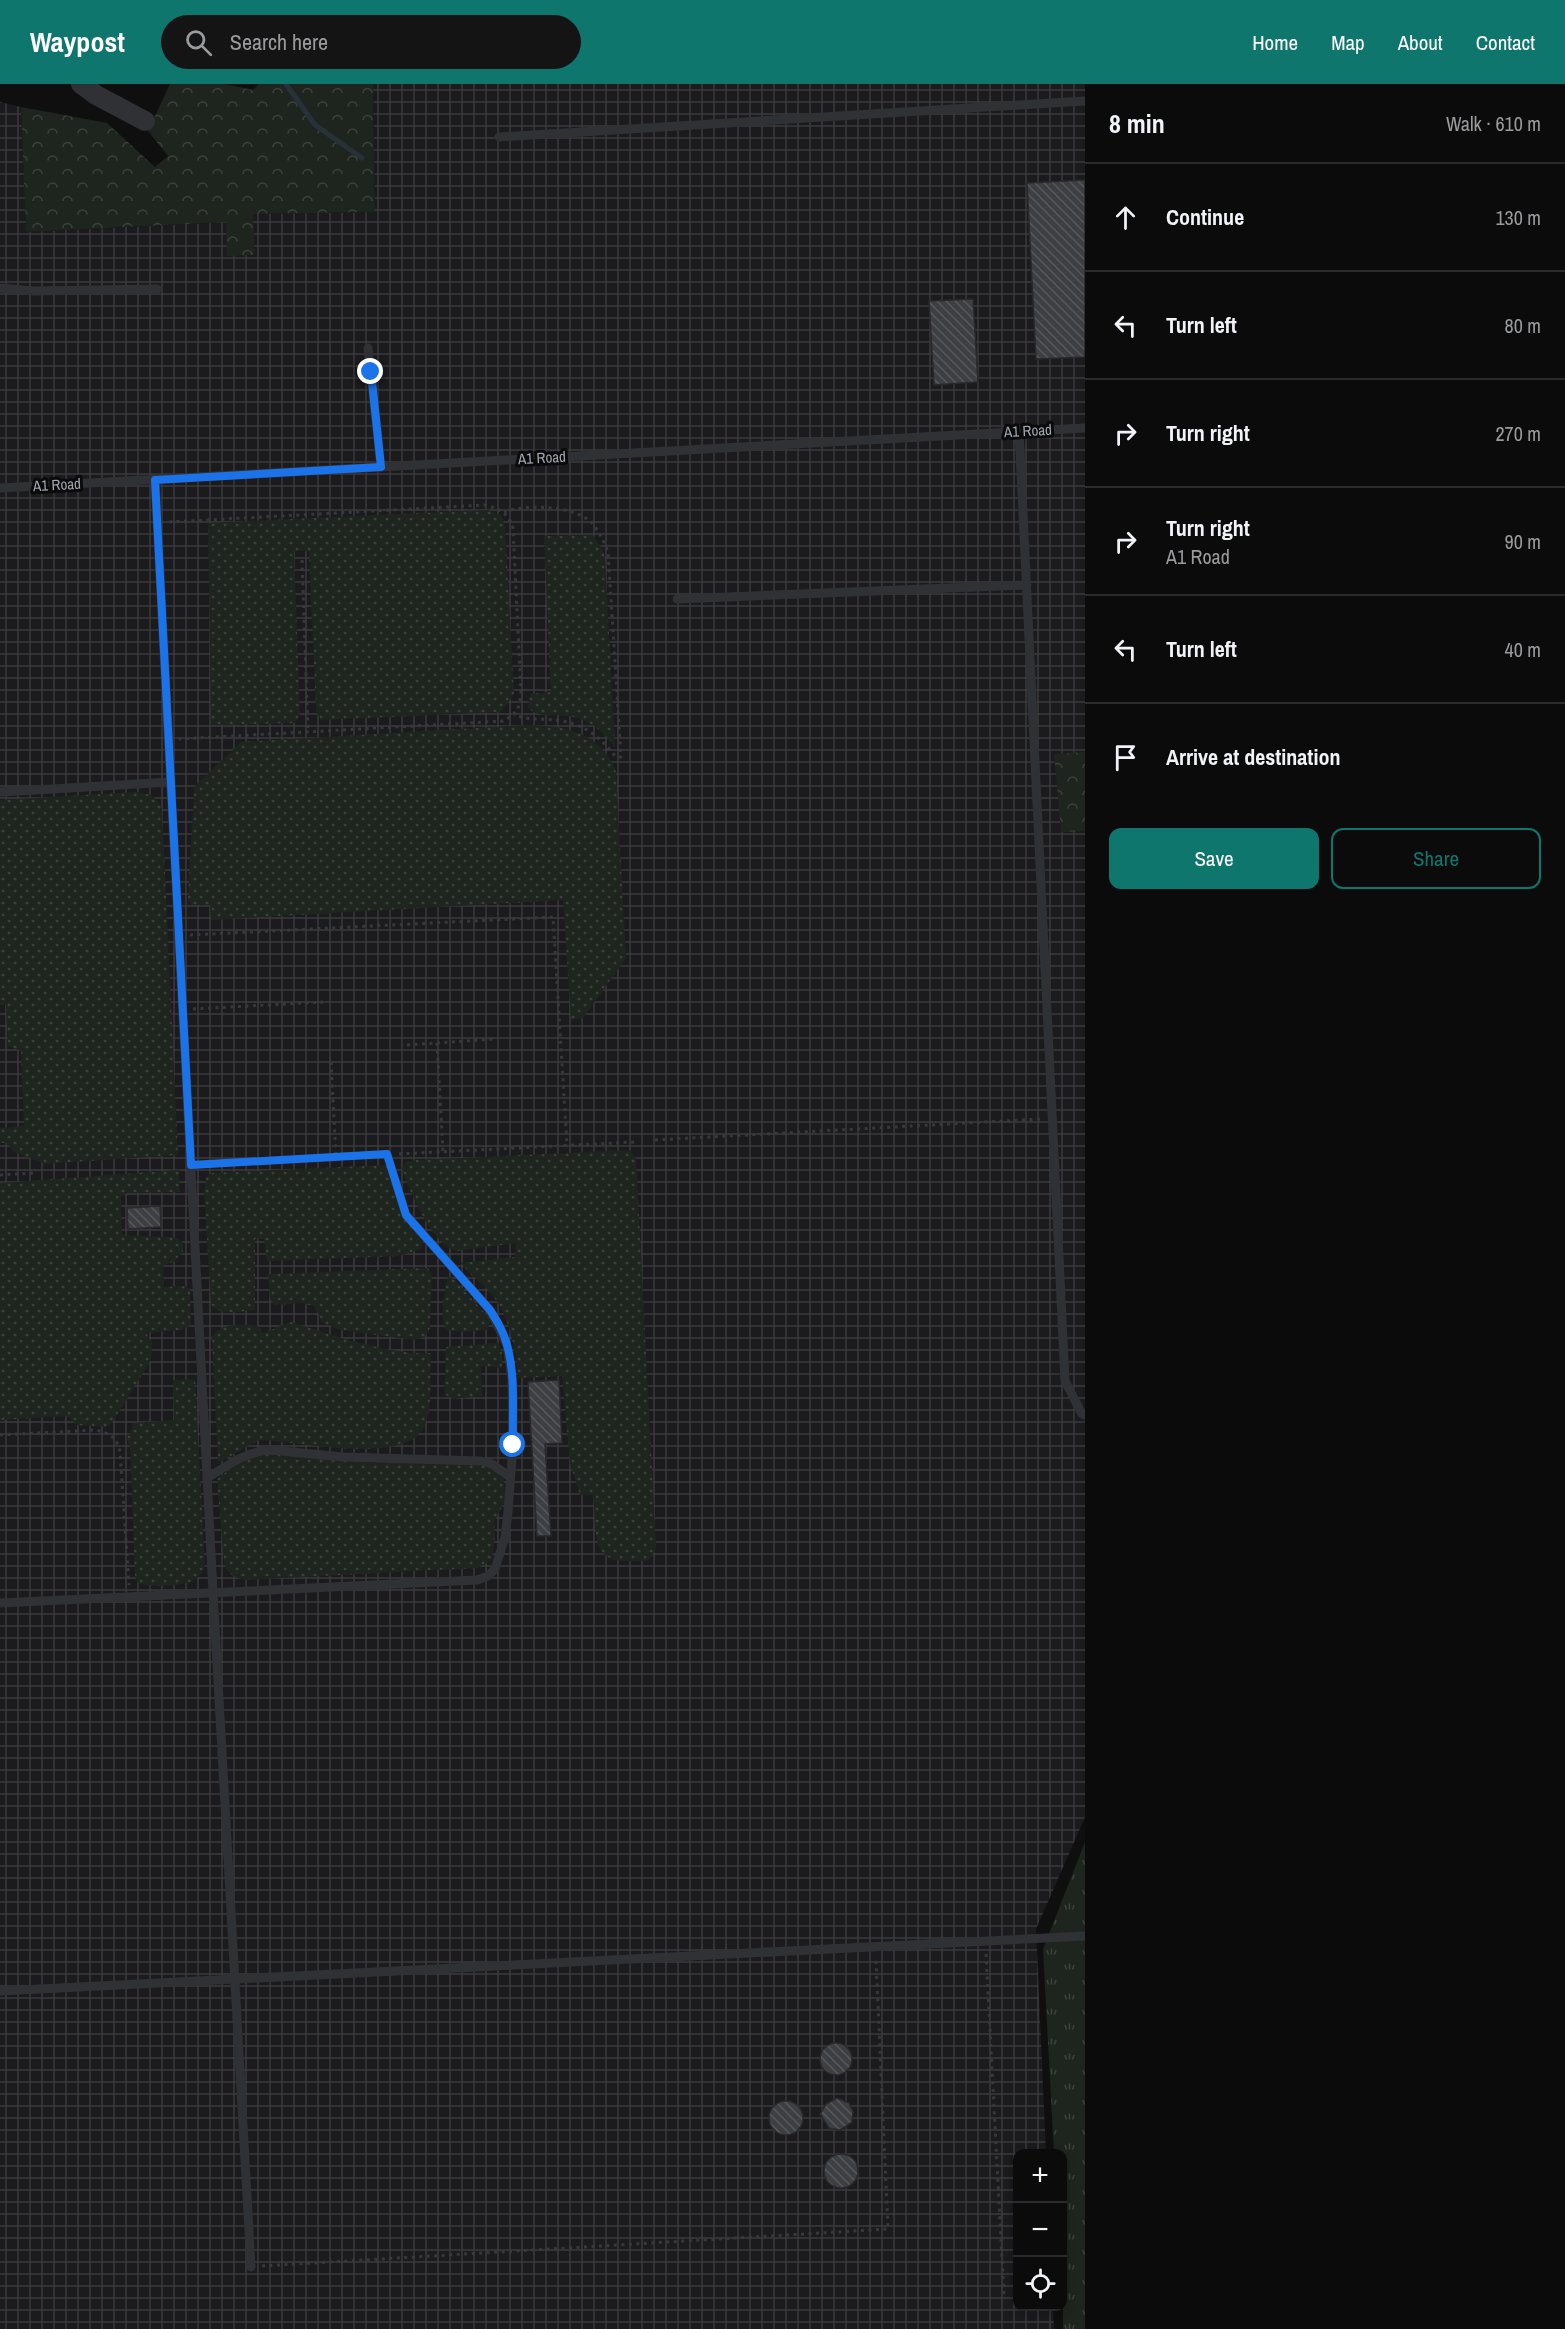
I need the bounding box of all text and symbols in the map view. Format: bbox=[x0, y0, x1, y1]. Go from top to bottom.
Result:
search box bbox=[161, 15, 581, 69]
text: Waypost bbox=[30, 23, 125, 61]
icon: search bbox=[182, 26, 215, 59]
text: Search here bbox=[230, 27, 328, 57]
text: Home bbox=[1252, 28, 1298, 57]
text: Map bbox=[1331, 28, 1365, 57]
text: About bbox=[1398, 28, 1443, 57]
text: Contact bbox=[1476, 28, 1535, 57]
text: 8 min bbox=[1109, 106, 1165, 141]
text: Walk · 610 m bbox=[1446, 110, 1541, 137]
icon: ahead bbox=[1109, 201, 1142, 234]
text: Continue bbox=[1166, 202, 1244, 232]
text: 130 m bbox=[1495, 204, 1541, 231]
icon: left bbox=[1109, 309, 1142, 342]
text: Turn left bbox=[1166, 310, 1237, 340]
text: 80 m bbox=[1505, 312, 1541, 339]
route end bbox=[357, 358, 383, 384]
icon: right bbox=[1109, 417, 1142, 450]
text: Turn right bbox=[1166, 418, 1250, 448]
street label: A1 Road bbox=[1003, 419, 1052, 442]
text: 270 m bbox=[1495, 420, 1541, 447]
street label: A1 Road bbox=[517, 446, 566, 469]
street label: A1 Road bbox=[32, 473, 81, 496]
text: Turn right bbox=[1166, 513, 1250, 543]
icon: right bbox=[1109, 525, 1142, 558]
text: 90 m bbox=[1505, 528, 1541, 555]
text: A1 Road bbox=[1166, 543, 1230, 570]
icon: left bbox=[1109, 633, 1142, 666]
text: Turn left bbox=[1166, 634, 1237, 664]
text: 40 m bbox=[1505, 636, 1541, 663]
icon: arrive bbox=[1109, 741, 1142, 774]
text: Arrive at destination bbox=[1166, 742, 1340, 772]
button: Save bbox=[1109, 828, 1319, 889]
button: Share bbox=[1331, 828, 1541, 889]
route start bbox=[499, 1431, 525, 1457]
map controls bbox=[1013, 2149, 1067, 2311]
button: + bbox=[1013, 2149, 1067, 2203]
button: − bbox=[1013, 2203, 1067, 2257]
button: locate bbox=[1013, 2257, 1067, 2311]

